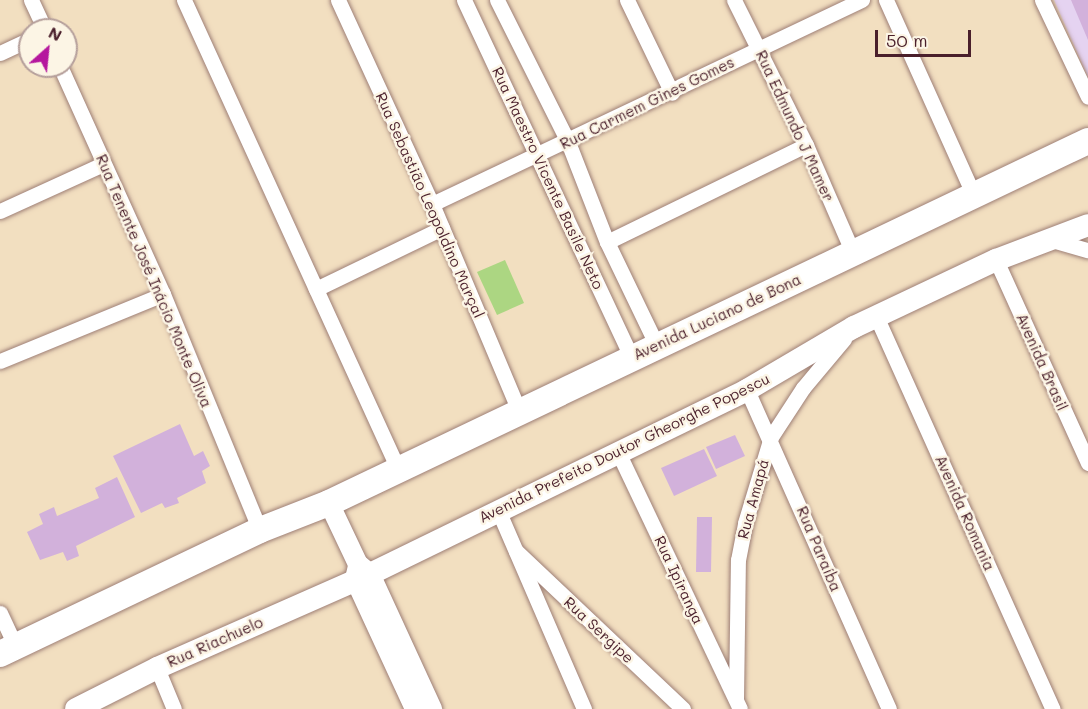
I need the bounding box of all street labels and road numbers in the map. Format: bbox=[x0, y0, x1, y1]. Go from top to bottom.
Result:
street label: Rua Edmundo J Mamer bbox=[752, 47, 838, 205]
street label: Rua Carmem Gines Gomes bbox=[557, 53, 737, 153]
street label: Rua Maestro Vicente Basile Neto bbox=[488, 64, 608, 292]
street label: Rua Sebastião Leopoldino Marçal bbox=[372, 89, 488, 321]
street label: Rua Tenente José Inácio Monte Oliva bbox=[92, 152, 216, 410]
street label: Avenida Luciano de Bona bbox=[630, 270, 804, 364]
street label: Avenida Brasil bbox=[1013, 311, 1071, 413]
street label: Avenida Prefeito Doutor Gheorghe Popescu bbox=[476, 369, 772, 527]
street label: Avenida Romania bbox=[931, 452, 999, 574]
street label: Rua Amapá bbox=[734, 457, 772, 541]
street label: Rua Paraíba bbox=[793, 504, 845, 594]
street label: Rua Ipiranga bbox=[651, 533, 707, 627]
street label: Rua Sergipe bbox=[560, 593, 638, 667]
street label: Rua Riachuelo bbox=[164, 613, 266, 671]

